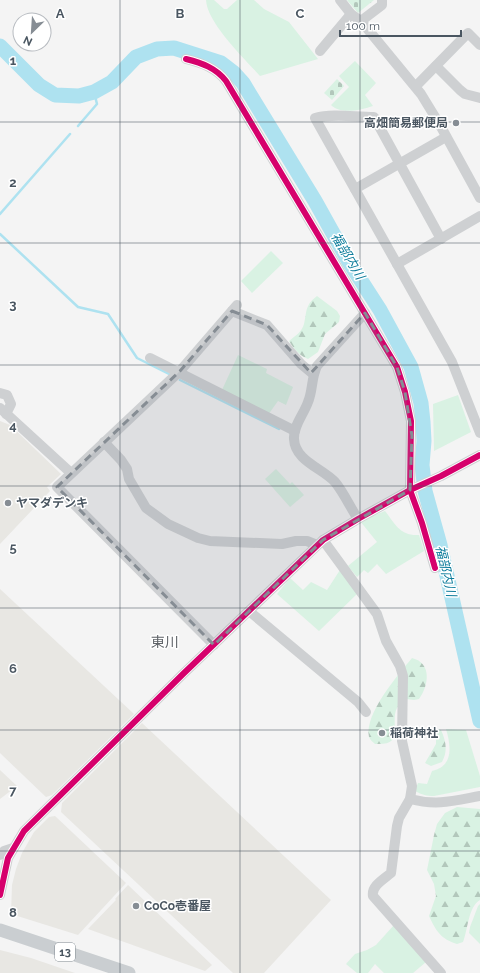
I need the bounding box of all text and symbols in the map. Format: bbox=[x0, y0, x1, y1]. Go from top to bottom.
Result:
text: A bbox=[56, 6, 65, 21]
text: B bbox=[176, 6, 185, 21]
text: C bbox=[296, 6, 305, 21]
north arrow bbox=[12, 12, 52, 52]
scale bar bbox=[340, 12, 461, 38]
text: 100 m bbox=[346, 19, 380, 33]
text: N bbox=[21, 33, 35, 48]
text: 1 bbox=[10, 53, 17, 68]
place label: 高畑簡易郵便局 bbox=[364, 116, 448, 130]
marker: 高畑簡易郵便局 bbox=[451, 118, 461, 128]
text: 2 bbox=[9, 175, 17, 190]
water label: 福部内川 bbox=[328, 230, 369, 284]
text: 3 bbox=[9, 297, 17, 312]
text: 4 bbox=[9, 418, 17, 433]
place label: ヤマダデンキ bbox=[16, 496, 88, 510]
marker: ヤマダデンキ bbox=[3, 498, 13, 508]
text: 5 bbox=[9, 540, 17, 555]
water label: 福部内川 bbox=[433, 544, 460, 600]
district label: 東川 bbox=[151, 634, 179, 650]
text: 6 bbox=[9, 661, 17, 676]
place label: 稲荷神社 bbox=[390, 726, 438, 740]
marker: 稲荷神社 bbox=[377, 728, 387, 738]
text: 7 bbox=[9, 783, 17, 798]
place label: CoCo壱番屋 bbox=[144, 899, 211, 913]
marker: CoCo壱番屋 bbox=[131, 901, 141, 911]
text: 8 bbox=[9, 905, 17, 920]
road number: 13 bbox=[55, 943, 75, 961]

